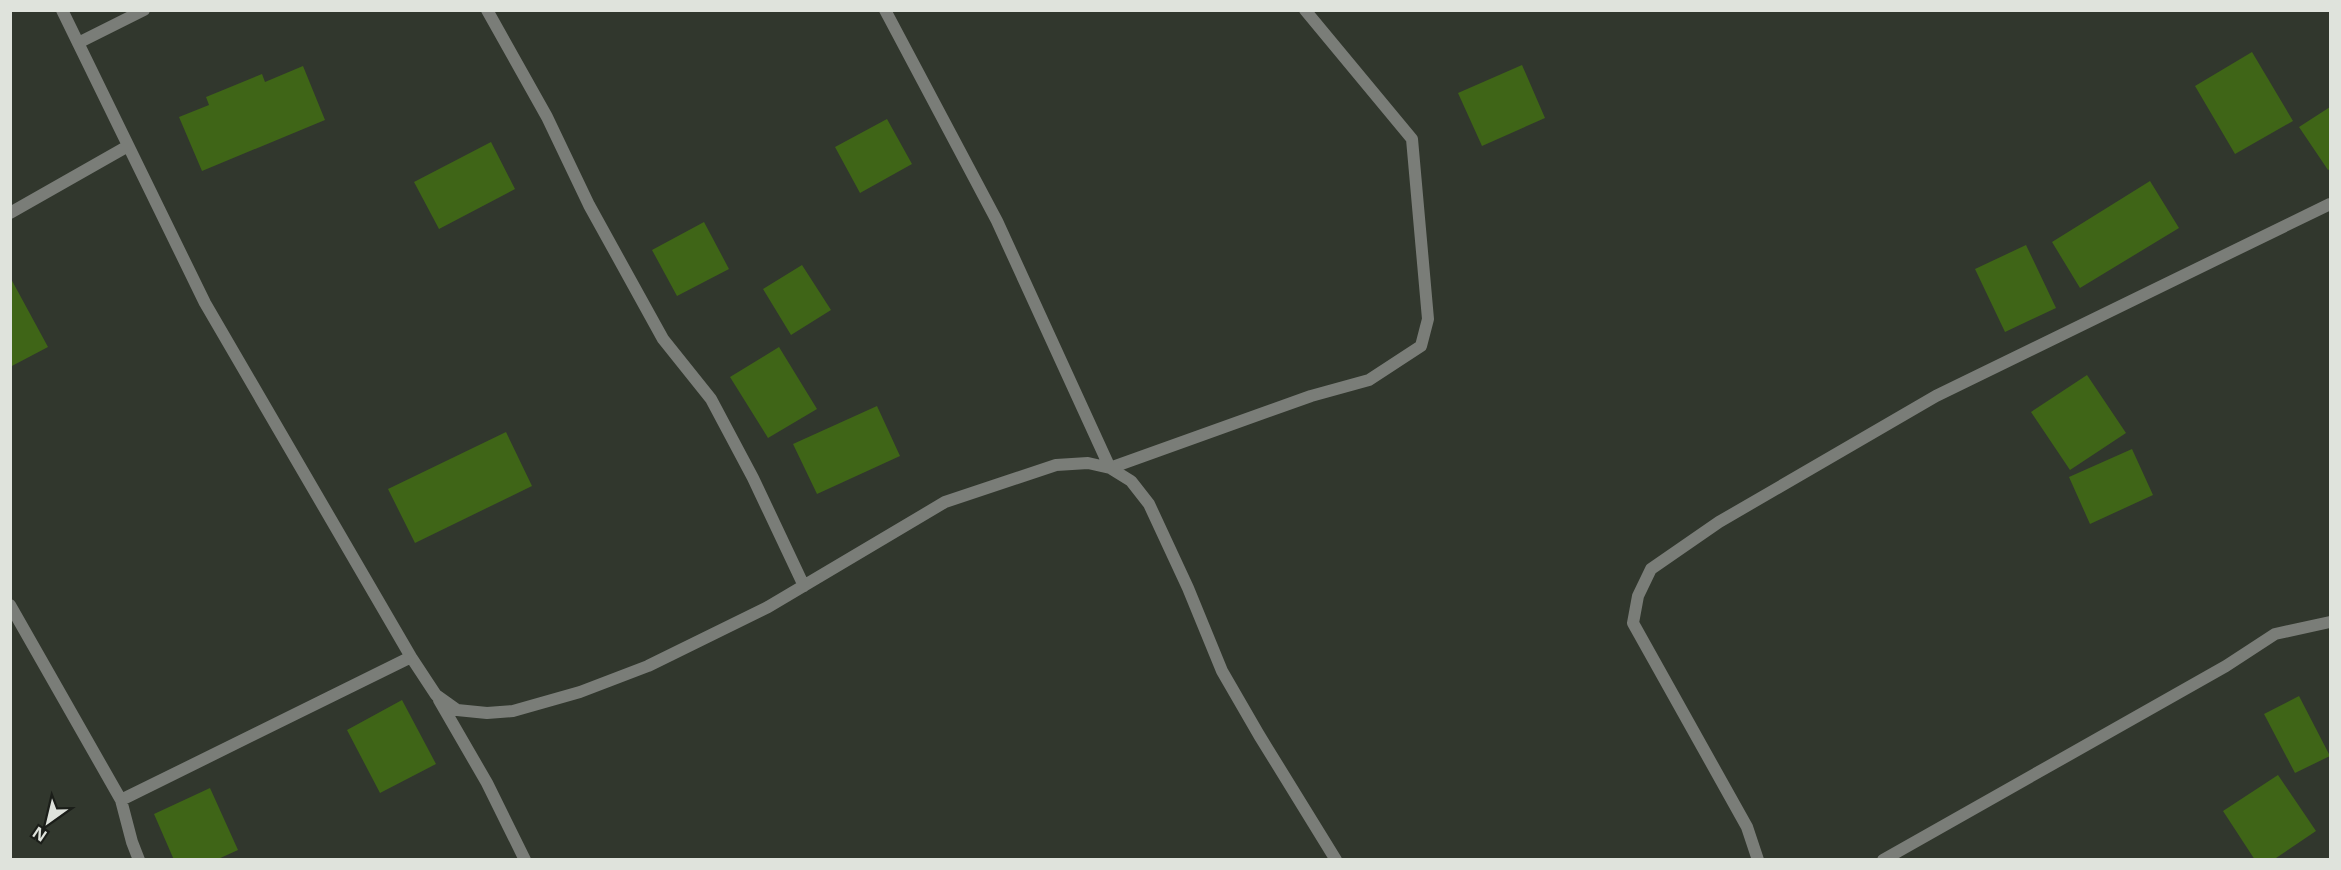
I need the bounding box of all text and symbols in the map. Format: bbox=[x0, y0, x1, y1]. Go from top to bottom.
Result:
north arrow bbox=[18, 792, 78, 852]
text: N bbox=[28, 822, 51, 847]

